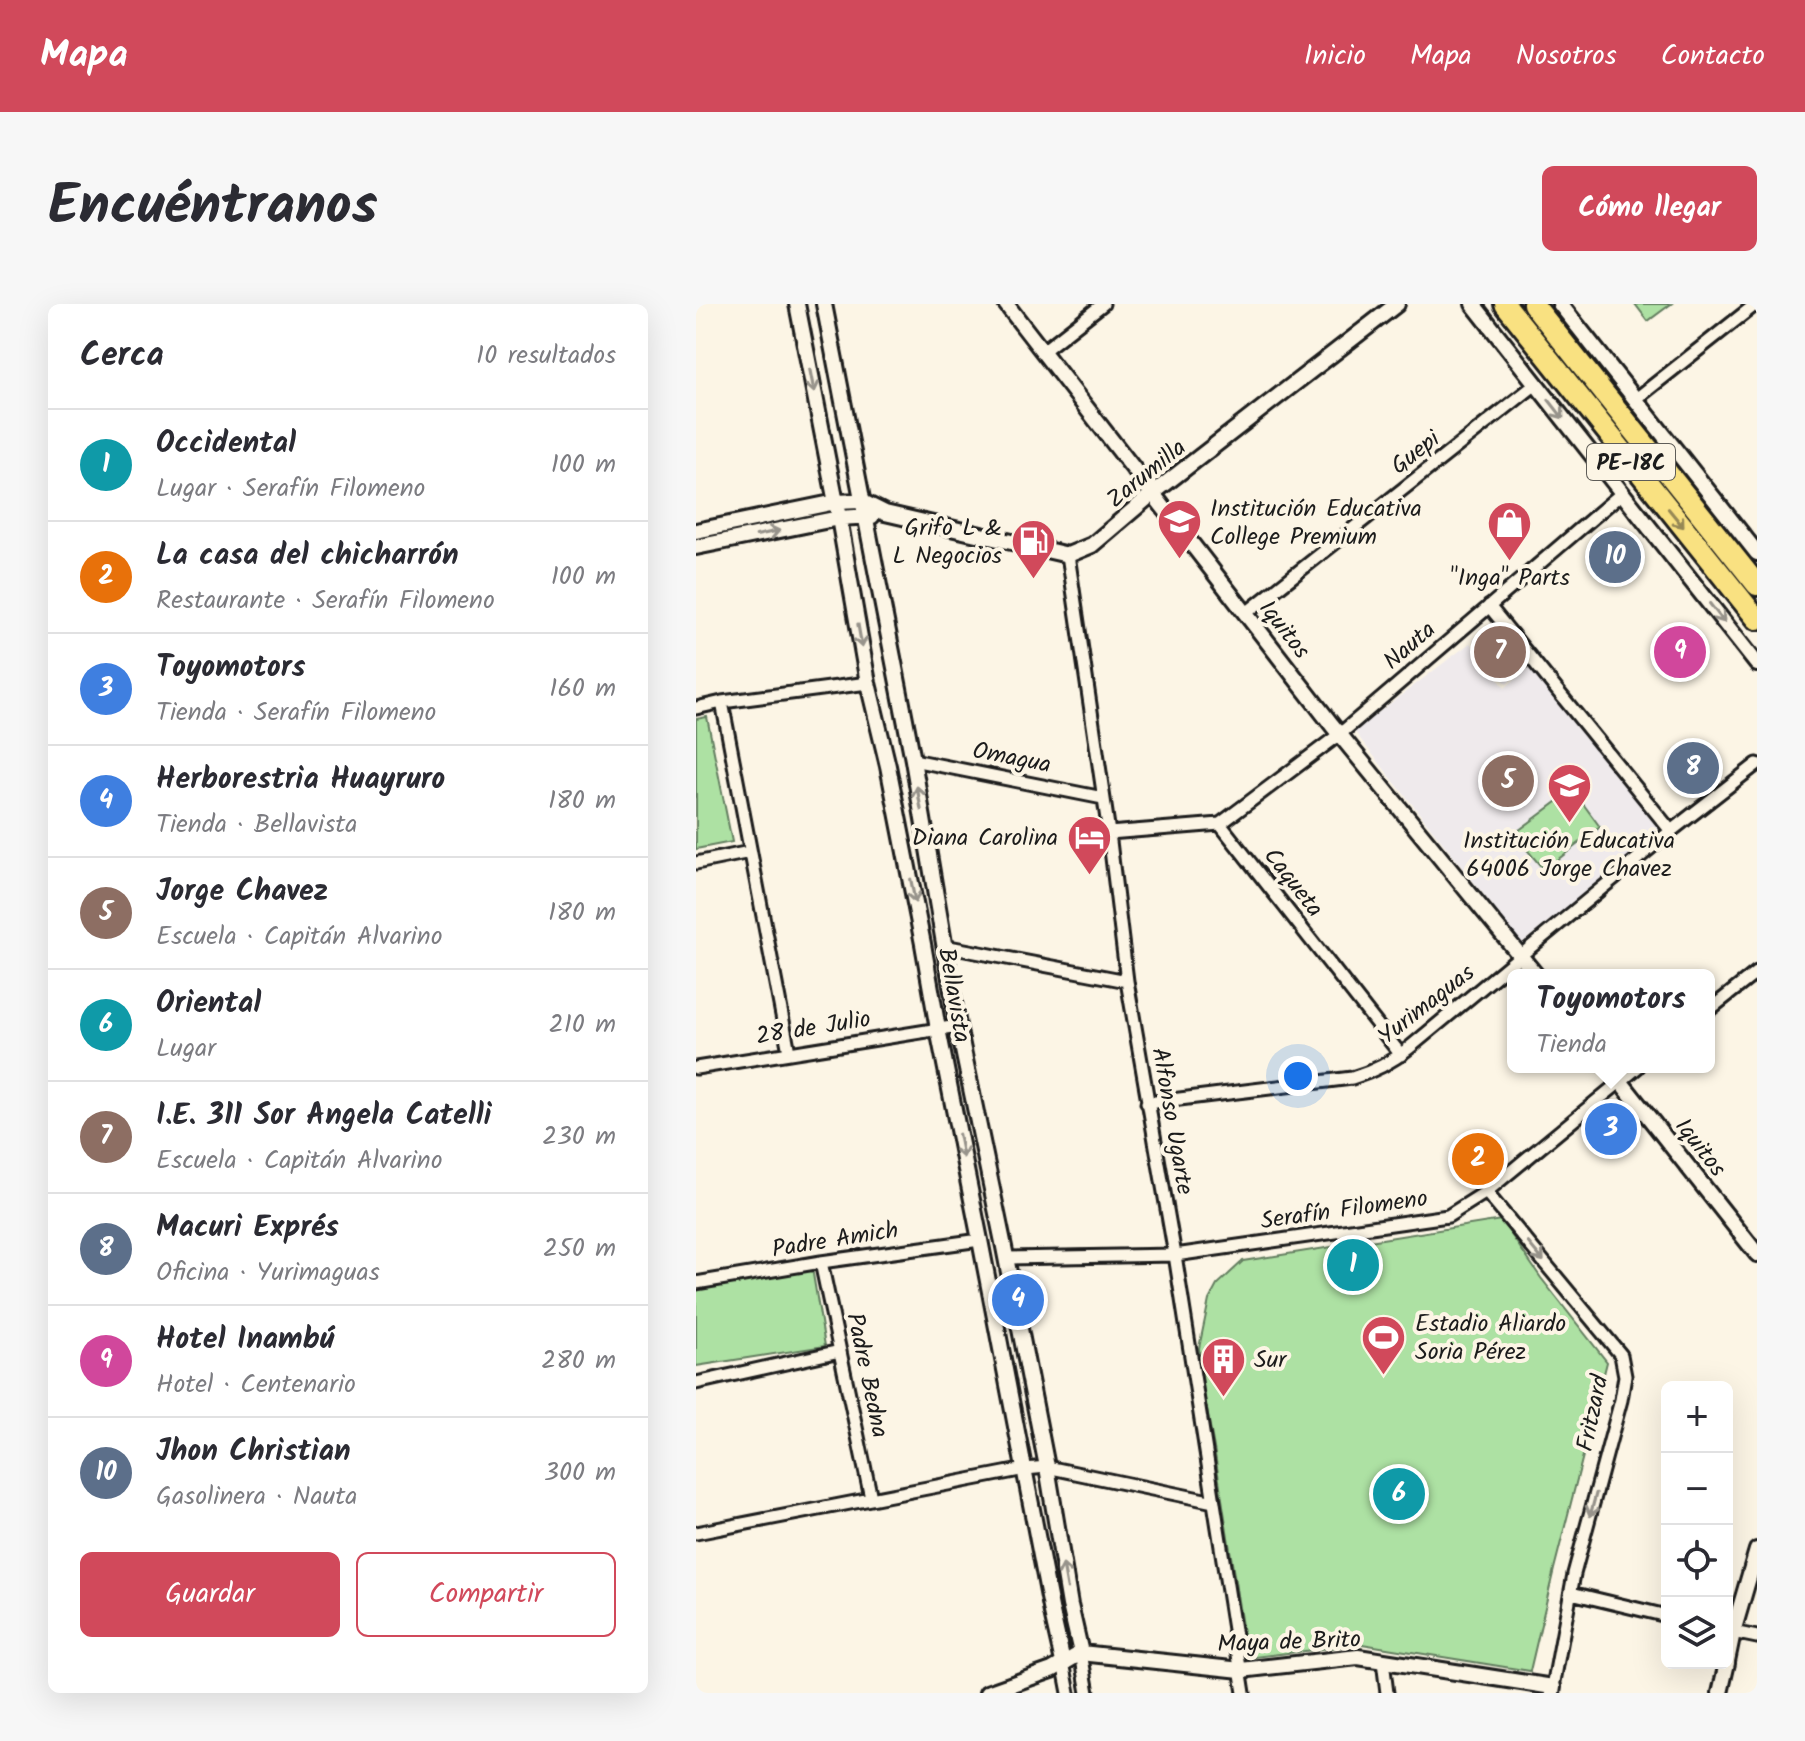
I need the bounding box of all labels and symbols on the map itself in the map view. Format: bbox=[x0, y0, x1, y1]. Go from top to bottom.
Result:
one-way arrow bbox=[806, 367, 821, 393]
one-way arrow bbox=[1547, 398, 1565, 419]
street label: Guepi bbox=[1383, 420, 1450, 485]
street label: Zarumilla bbox=[1098, 430, 1196, 519]
road number: PE-18C bbox=[1587, 444, 1675, 480]
place label: Institución Educativa College Premium bbox=[1210, 490, 1422, 557]
school or university icon: Institución Educativa College Premium bbox=[1155, 498, 1203, 561]
shop icon: "Inga" Parts bbox=[1486, 499, 1534, 562]
one-way arrow bbox=[1668, 507, 1685, 528]
place label: Grifo L & L Negocios bbox=[892, 509, 1002, 576]
fuel station icon: Grifo L & L Negocios bbox=[1009, 517, 1057, 580]
one-way arrow bbox=[754, 524, 780, 539]
pin: 10 bbox=[1589, 527, 1641, 587]
place label: "Inga" Parts bbox=[1450, 559, 1570, 598]
street label: Iquitos bbox=[1248, 592, 1320, 668]
one-way arrow bbox=[1709, 602, 1726, 623]
street label: Nauta bbox=[1375, 612, 1445, 680]
pin: 7 bbox=[1474, 622, 1526, 682]
pin: 9 bbox=[1654, 622, 1706, 682]
one-way arrow bbox=[853, 623, 868, 648]
street label: Omagua bbox=[969, 732, 1054, 785]
pin: 8 bbox=[1667, 738, 1719, 798]
pin: 5 bbox=[1482, 751, 1534, 811]
school or university icon: Institución Educativa 64006 Jorge Chavez bbox=[1545, 762, 1593, 825]
one-way arrow bbox=[911, 786, 926, 811]
hotel icon: Diana Carolina bbox=[1065, 813, 1113, 876]
place label: Diana Carolina bbox=[912, 819, 1058, 858]
place label: Institución Educativa 64006 Jorge Chavez bbox=[1463, 822, 1675, 889]
street label: Caqueta bbox=[1253, 839, 1333, 926]
one-way arrow bbox=[906, 877, 921, 903]
street label: Bellavista bbox=[926, 945, 981, 1046]
street label: Yurimaguas bbox=[1370, 955, 1484, 1056]
street label: 28 de Julio bbox=[753, 1000, 874, 1057]
street label: Alfonso Ugarte bbox=[1139, 1045, 1204, 1198]
your location bbox=[1278, 1056, 1318, 1096]
pin: 3 bbox=[1585, 1099, 1637, 1159]
street label: Iquitos bbox=[1664, 1110, 1736, 1186]
pin: 2 bbox=[1452, 1129, 1504, 1189]
one-way arrow bbox=[955, 1133, 970, 1158]
street label: Serafín Filomeno bbox=[1258, 1179, 1430, 1242]
street label: Padre Amich bbox=[769, 1211, 901, 1270]
pin: 1 bbox=[1327, 1235, 1379, 1295]
one-way arrow bbox=[1527, 1241, 1545, 1262]
pin: 4 bbox=[992, 1270, 1044, 1330]
place label: Estadio Aliardo Soria Pérez bbox=[1415, 1305, 1566, 1372]
street label: Padre Bedna bbox=[834, 1309, 899, 1441]
sports icon: Estadio Aliardo Soria Pérez bbox=[1360, 1313, 1408, 1376]
building icon: Sur bbox=[1199, 1335, 1247, 1398]
place label: Sur bbox=[1254, 1341, 1288, 1380]
street label: Fritzard bbox=[1566, 1370, 1621, 1455]
pin: 6 bbox=[1373, 1464, 1425, 1524]
one-way arrow bbox=[1584, 1492, 1599, 1518]
one-way arrow bbox=[1057, 1564, 1072, 1589]
street label: Maya de Brito bbox=[1216, 1620, 1362, 1664]

